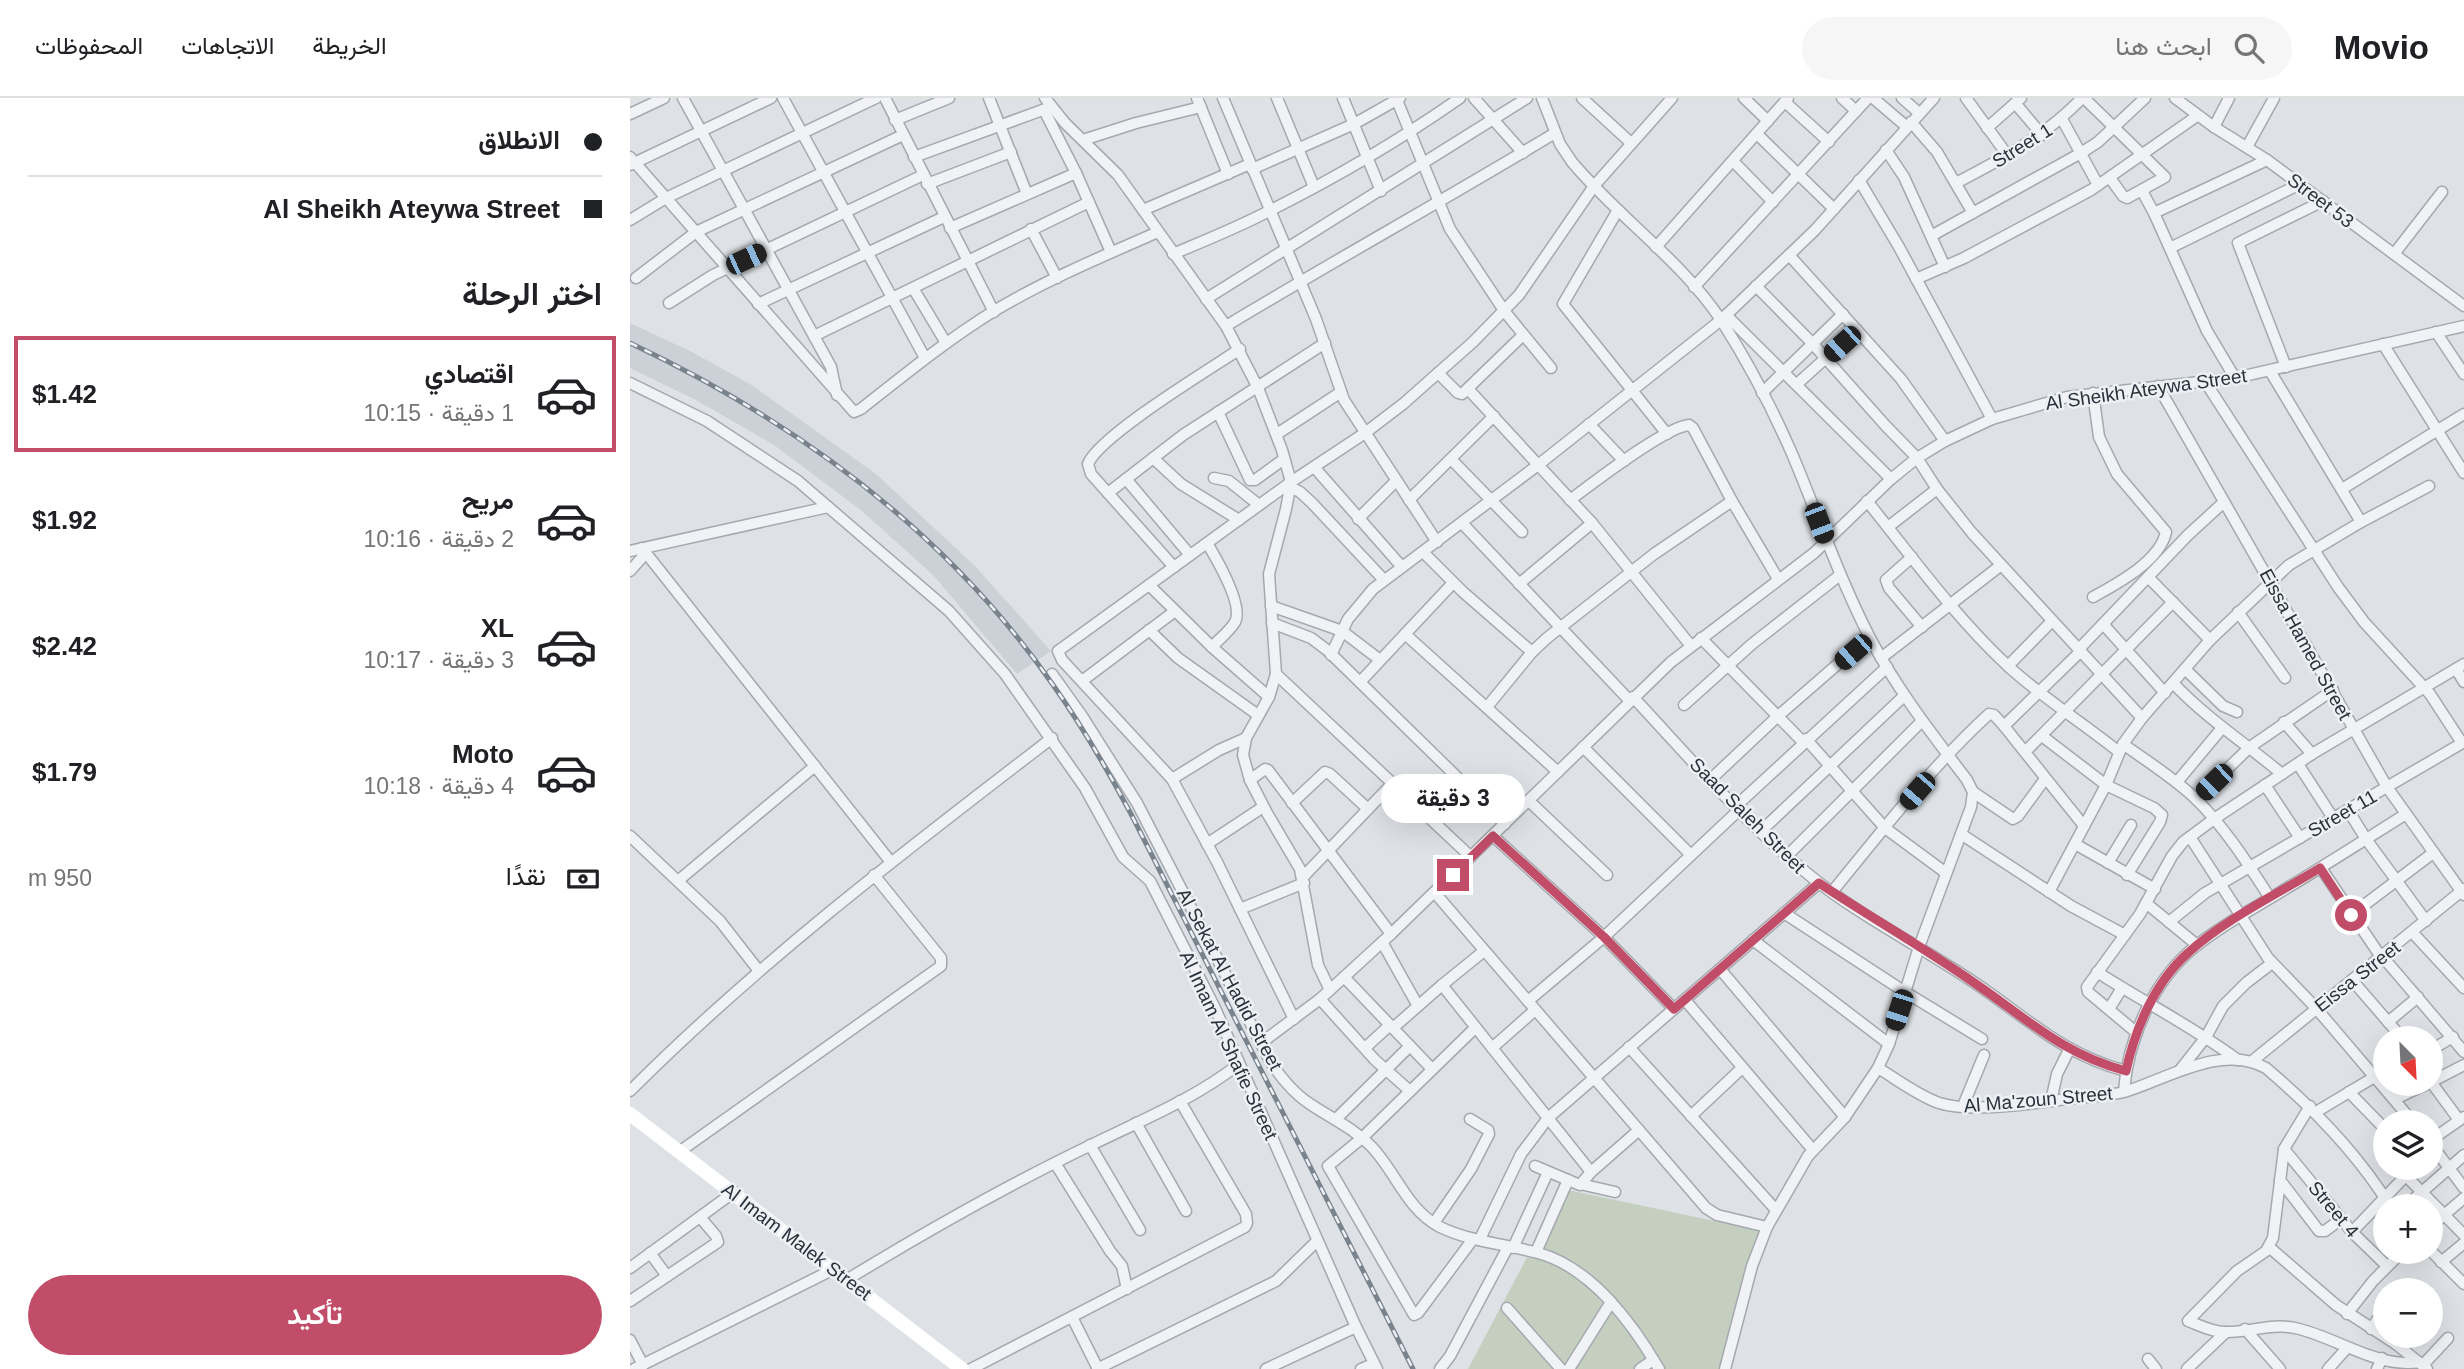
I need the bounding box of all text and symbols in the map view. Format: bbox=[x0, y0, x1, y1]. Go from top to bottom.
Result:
search box bbox=[1802, 17, 2292, 80]
icon: search bbox=[2230, 29, 2268, 67]
text: Movio bbox=[2334, 29, 2429, 66]
text: ابحث هنا bbox=[2115, 31, 2212, 61]
text: المحفوظات bbox=[35, 32, 143, 59]
text: الاتجاهات bbox=[181, 32, 274, 59]
text: الخريطة bbox=[312, 32, 387, 59]
street label: Street 1 bbox=[1988, 119, 2056, 172]
text: الانطلاق bbox=[478, 125, 560, 155]
street label: Street 53 bbox=[2284, 169, 2358, 232]
text: Al Sheikh Ateywa Street bbox=[263, 194, 560, 224]
car bbox=[723, 241, 770, 277]
text: اختر الرحلة bbox=[462, 276, 602, 312]
car bbox=[1820, 322, 1865, 366]
text: اقتصادي bbox=[425, 359, 514, 389]
icon: car bbox=[535, 363, 598, 426]
street label: Al Sheikh Ateywa Street bbox=[2044, 365, 2249, 414]
text: $1.42 bbox=[32, 379, 97, 409]
text: 1 دقيقة · 10:15 bbox=[364, 400, 514, 426]
text: مريح bbox=[462, 485, 514, 515]
icon: car bbox=[535, 489, 598, 552]
car bbox=[1802, 500, 1837, 546]
text: $1.92 bbox=[32, 505, 97, 535]
text: 2 دقيقة · 10:16 bbox=[364, 526, 514, 552]
street label: Eissa Hamed Street bbox=[2255, 565, 2356, 724]
text: XL bbox=[481, 613, 514, 643]
icon: car bbox=[535, 615, 598, 678]
car bbox=[1831, 630, 1876, 674]
text: $2.42 bbox=[32, 631, 97, 661]
text: 3 دقيقة · 10:17 bbox=[364, 647, 514, 673]
text: Moto bbox=[452, 739, 514, 769]
icon: car bbox=[535, 741, 598, 804]
street label: Saad Saleh Street bbox=[1686, 753, 1810, 878]
text: $1.79 bbox=[32, 757, 97, 787]
car bbox=[2192, 760, 2237, 804]
car bbox=[1896, 768, 1939, 814]
text: 4 دقيقة · 10:18 bbox=[364, 773, 514, 799]
callout: 3 دقيقة bbox=[1381, 774, 1525, 822]
text: 3 دقيقة bbox=[1416, 785, 1490, 811]
street label: Street 11 bbox=[2304, 785, 2380, 841]
route end bbox=[1437, 859, 1469, 891]
icon: cash bbox=[564, 860, 602, 898]
text: نقدًا bbox=[506, 861, 546, 891]
text: 950 m bbox=[28, 865, 92, 891]
street label: Al Sekat Al Hadid Street bbox=[1173, 885, 1287, 1074]
route start bbox=[2335, 899, 2367, 931]
street label: Eissa Street bbox=[2310, 936, 2405, 1016]
street label: Al Imam Al Shafie Street bbox=[1176, 947, 1282, 1144]
car bbox=[1883, 987, 1916, 1033]
north arrow bbox=[2373, 1026, 2443, 1096]
map controls bbox=[2373, 1026, 2443, 1348]
street label: Al Ma'zoun Street bbox=[1963, 1082, 2114, 1116]
button: layers bbox=[2373, 1110, 2443, 1180]
street label: Street 4 bbox=[2304, 1177, 2363, 1242]
street label: Al Imam Malek Street bbox=[718, 1178, 876, 1305]
button: + bbox=[2373, 1194, 2443, 1264]
button: تأكيد bbox=[28, 1275, 602, 1355]
button: − bbox=[2373, 1278, 2443, 1348]

